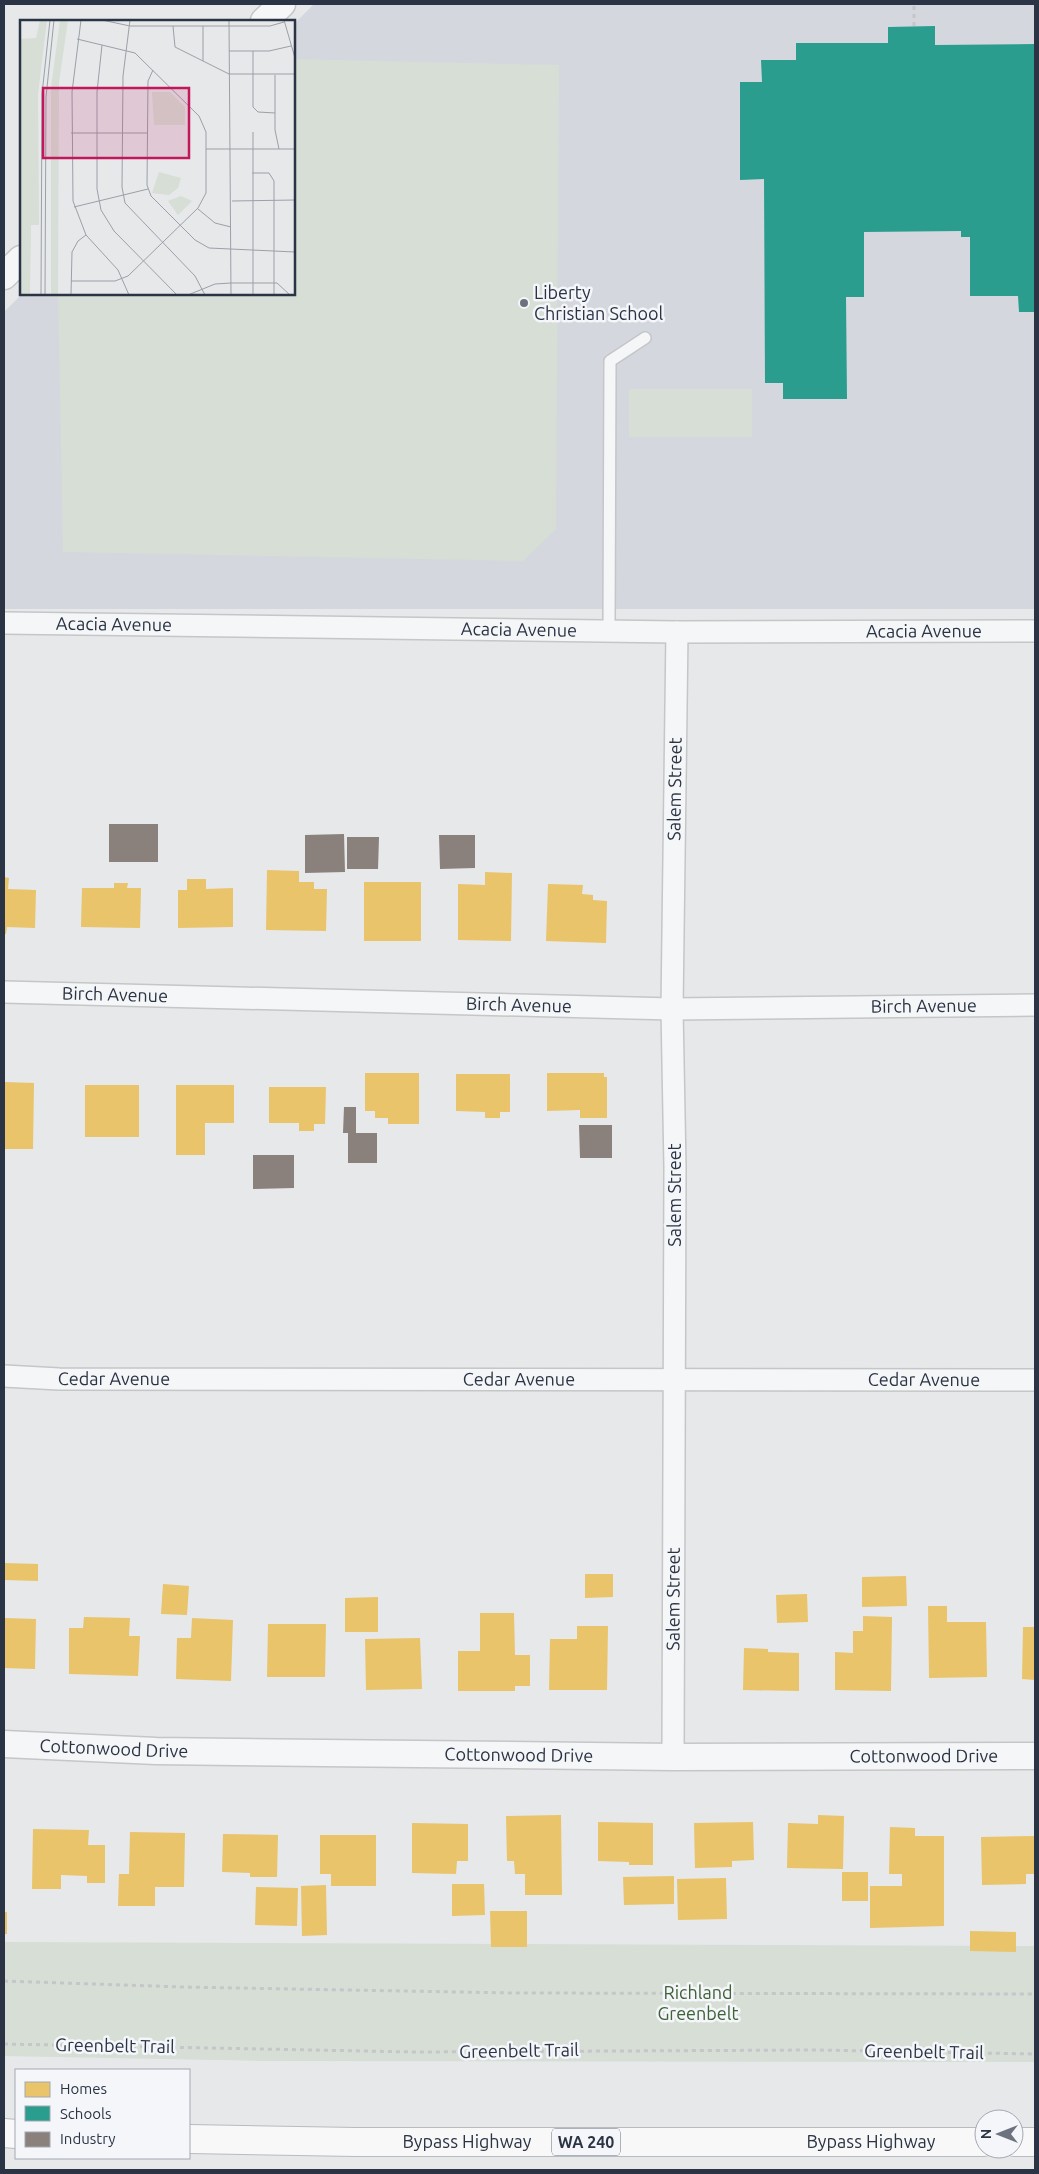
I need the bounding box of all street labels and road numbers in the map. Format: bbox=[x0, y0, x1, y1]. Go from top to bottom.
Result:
street label: Acacia Avenue bbox=[56, 613, 172, 634]
street label: Acacia Avenue bbox=[461, 618, 577, 640]
street label: Acacia Avenue bbox=[866, 620, 982, 640]
street label: Salem Street bbox=[663, 737, 685, 841]
street label: Birch Avenue bbox=[62, 982, 168, 1005]
street label: Birch Avenue bbox=[466, 993, 572, 1015]
street label: Birch Avenue bbox=[871, 995, 977, 1016]
street label: Salem Street bbox=[664, 1143, 684, 1247]
street label: Cedar Avenue bbox=[58, 1368, 170, 1388]
street label: Cedar Avenue bbox=[463, 1368, 575, 1389]
street label: Cedar Avenue bbox=[868, 1369, 980, 1389]
street label: Salem Street bbox=[662, 1547, 683, 1651]
street label: Cottonwood Drive bbox=[39, 1735, 188, 1760]
street label: Cottonwood Drive bbox=[444, 1743, 593, 1765]
street label: Cottonwood Drive bbox=[849, 1745, 998, 1766]
street label: Greenbelt Trail bbox=[55, 2034, 175, 2056]
street label: Greenbelt Trail bbox=[459, 2039, 579, 2061]
street label: Greenbelt Trail bbox=[864, 2040, 984, 2062]
road number: WA 240 bbox=[552, 2128, 620, 2156]
street label: Bypass Highway bbox=[402, 2131, 532, 2151]
street label: Bypass Highway bbox=[806, 2131, 936, 2151]

